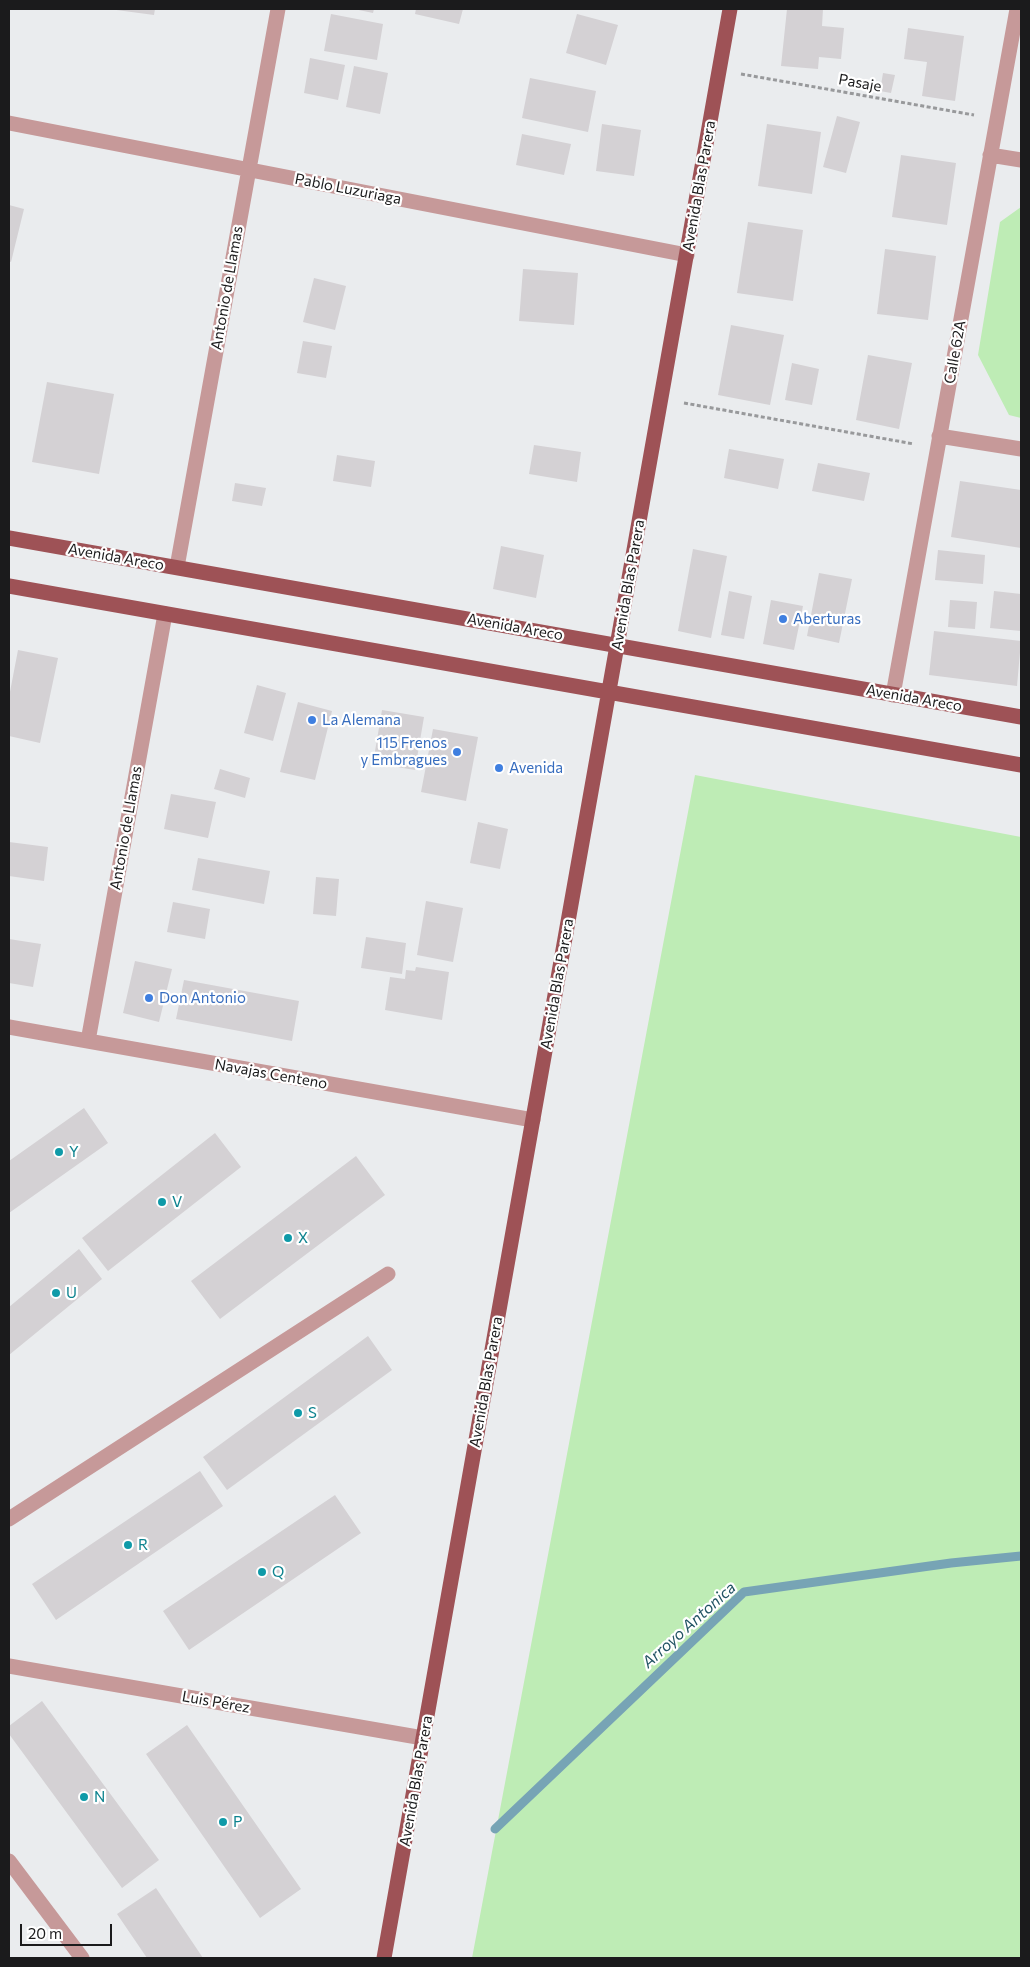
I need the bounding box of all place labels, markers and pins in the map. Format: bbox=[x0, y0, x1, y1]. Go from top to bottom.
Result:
place label: Aberturas bbox=[793, 610, 861, 628]
marker: Aberturas bbox=[777, 613, 789, 625]
place label: La Alemana bbox=[322, 711, 401, 729]
marker: La Alemana bbox=[306, 714, 318, 726]
place label: 115 Frenos y Embragues bbox=[361, 734, 447, 769]
marker: 115 Frenos y Embragues bbox=[451, 746, 463, 758]
place label: Avenida bbox=[509, 759, 563, 777]
marker: Avenida bbox=[493, 762, 505, 774]
place label: Don Antonio bbox=[159, 989, 246, 1007]
marker: Don Antonio bbox=[143, 992, 155, 1004]
place label: Y bbox=[69, 1143, 79, 1161]
marker: Y bbox=[53, 1146, 65, 1158]
place label: V bbox=[172, 1193, 182, 1211]
marker: V bbox=[156, 1196, 168, 1208]
place label: X bbox=[298, 1229, 308, 1247]
marker: X bbox=[282, 1232, 294, 1244]
place label: U bbox=[66, 1284, 77, 1302]
marker: U bbox=[50, 1287, 62, 1299]
place label: S bbox=[308, 1404, 317, 1422]
marker: S bbox=[292, 1407, 304, 1419]
place label: R bbox=[138, 1536, 148, 1554]
marker: R bbox=[122, 1539, 134, 1551]
place label: Q bbox=[272, 1563, 284, 1581]
marker: Q bbox=[256, 1566, 268, 1578]
place label: N bbox=[94, 1788, 105, 1806]
marker: N bbox=[78, 1791, 90, 1803]
place label: P bbox=[233, 1813, 242, 1831]
marker: P bbox=[217, 1816, 229, 1828]

